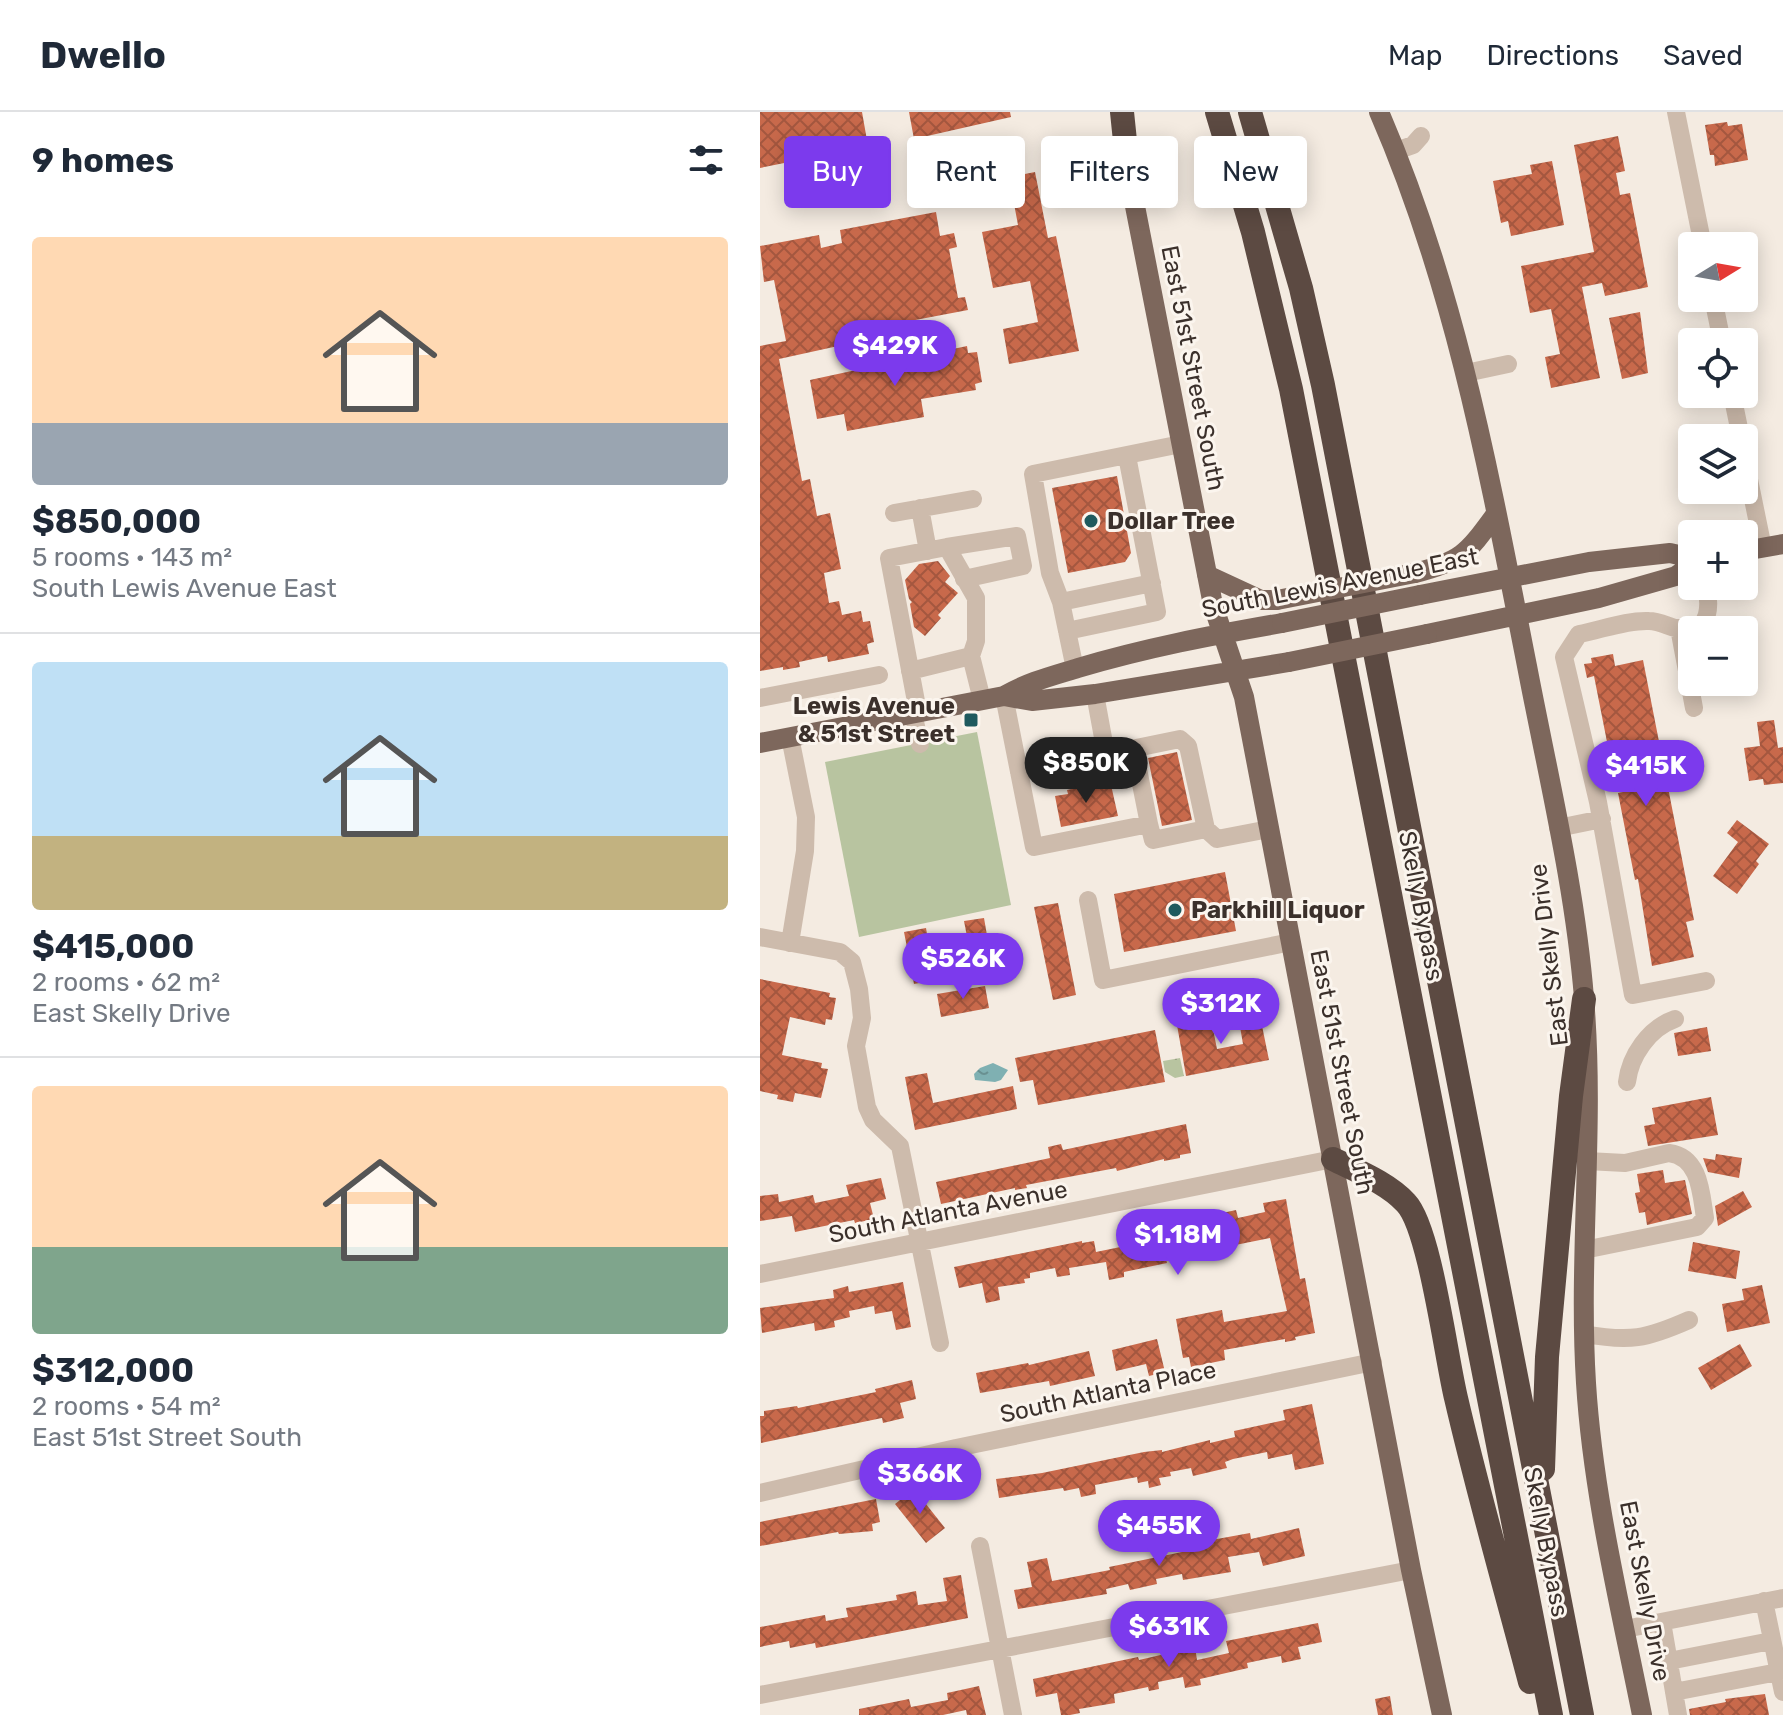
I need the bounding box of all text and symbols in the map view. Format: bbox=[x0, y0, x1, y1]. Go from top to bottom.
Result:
text: Dwello bbox=[40, 32, 166, 78]
text: Map bbox=[1388, 39, 1442, 72]
text: Directions bbox=[1486, 39, 1619, 72]
text: Saved bbox=[1663, 39, 1743, 72]
chip: Buy bbox=[784, 136, 891, 208]
chip: Rent bbox=[907, 136, 1025, 208]
chip: Filters bbox=[1041, 136, 1178, 208]
chip: New bbox=[1194, 136, 1307, 208]
icon: filters bbox=[684, 138, 728, 182]
text: 9 homes bbox=[32, 140, 174, 181]
north arrow bbox=[1678, 232, 1758, 312]
map controls bbox=[1678, 232, 1758, 696]
street label: East 51st Street South bbox=[1155, 243, 1231, 493]
icon: home bbox=[308, 289, 452, 433]
pin: $429K bbox=[839, 320, 951, 388]
button: locate bbox=[1678, 328, 1758, 408]
text: $429K bbox=[852, 330, 938, 361]
button: layers bbox=[1678, 424, 1758, 504]
text: $850,000 bbox=[32, 501, 201, 542]
place label: Dollar Tree bbox=[1107, 507, 1235, 535]
marker: Dollar Tree bbox=[1082, 512, 1100, 530]
button: + bbox=[1678, 520, 1758, 600]
text: 5 rooms · 143 m² bbox=[32, 542, 232, 573]
street label: South Lewis Avenue East bbox=[1199, 542, 1481, 624]
text: South Lewis Avenue East bbox=[32, 573, 337, 604]
button: − bbox=[1678, 616, 1758, 696]
place label: Lewis Avenue & 51st Street bbox=[793, 692, 955, 748]
marker: Lewis Avenue & 51st Street bbox=[962, 711, 980, 729]
icon: home bbox=[308, 714, 452, 858]
pin: $850K bbox=[1030, 737, 1142, 805]
pin: $415K bbox=[1590, 740, 1702, 808]
text: $850K bbox=[1043, 747, 1129, 778]
text: $415K bbox=[1605, 750, 1687, 781]
street label: Skelly Bypass bbox=[1393, 829, 1449, 983]
street label: East Skelly Drive bbox=[1524, 862, 1574, 1048]
place label: Parkhill Liquor bbox=[1191, 896, 1365, 924]
marker: Parkhill Liquor bbox=[1166, 901, 1184, 919]
text: $415,000 bbox=[32, 926, 194, 967]
pin: $526K bbox=[907, 933, 1019, 1001]
text: $526K bbox=[920, 943, 1006, 974]
street label: East 51st Street South bbox=[1304, 947, 1380, 1197]
text: 2 rooms · 62 m² bbox=[32, 967, 220, 998]
pin: $312K bbox=[1165, 978, 1277, 1046]
text: $312K bbox=[1180, 988, 1262, 1019]
text: East Skelly Drive bbox=[32, 998, 231, 1029]
icon: home bbox=[308, 1138, 452, 1282]
street label: South Atlanta Avenue bbox=[826, 1175, 1070, 1249]
pin: $1.18M bbox=[1113, 1209, 1243, 1277]
text: $1.18M bbox=[1134, 1219, 1222, 1250]
text: $312,000 bbox=[32, 1350, 194, 1391]
street label: South Atlanta Place bbox=[997, 1355, 1219, 1429]
text: 2 rooms · 54 m² bbox=[32, 1391, 221, 1422]
text: East 51st Street South bbox=[32, 1422, 302, 1453]
pin: $366K bbox=[864, 1448, 976, 1516]
text: $366K bbox=[877, 1458, 963, 1489]
street label: Skelly Bypass bbox=[1518, 1465, 1574, 1619]
street label: East Skelly Drive bbox=[1614, 1498, 1676, 1684]
pin: $455K bbox=[1103, 1500, 1215, 1568]
text: $455K bbox=[1116, 1510, 1202, 1541]
pin: $631K bbox=[1113, 1601, 1225, 1669]
text: $631K bbox=[1128, 1611, 1210, 1642]

